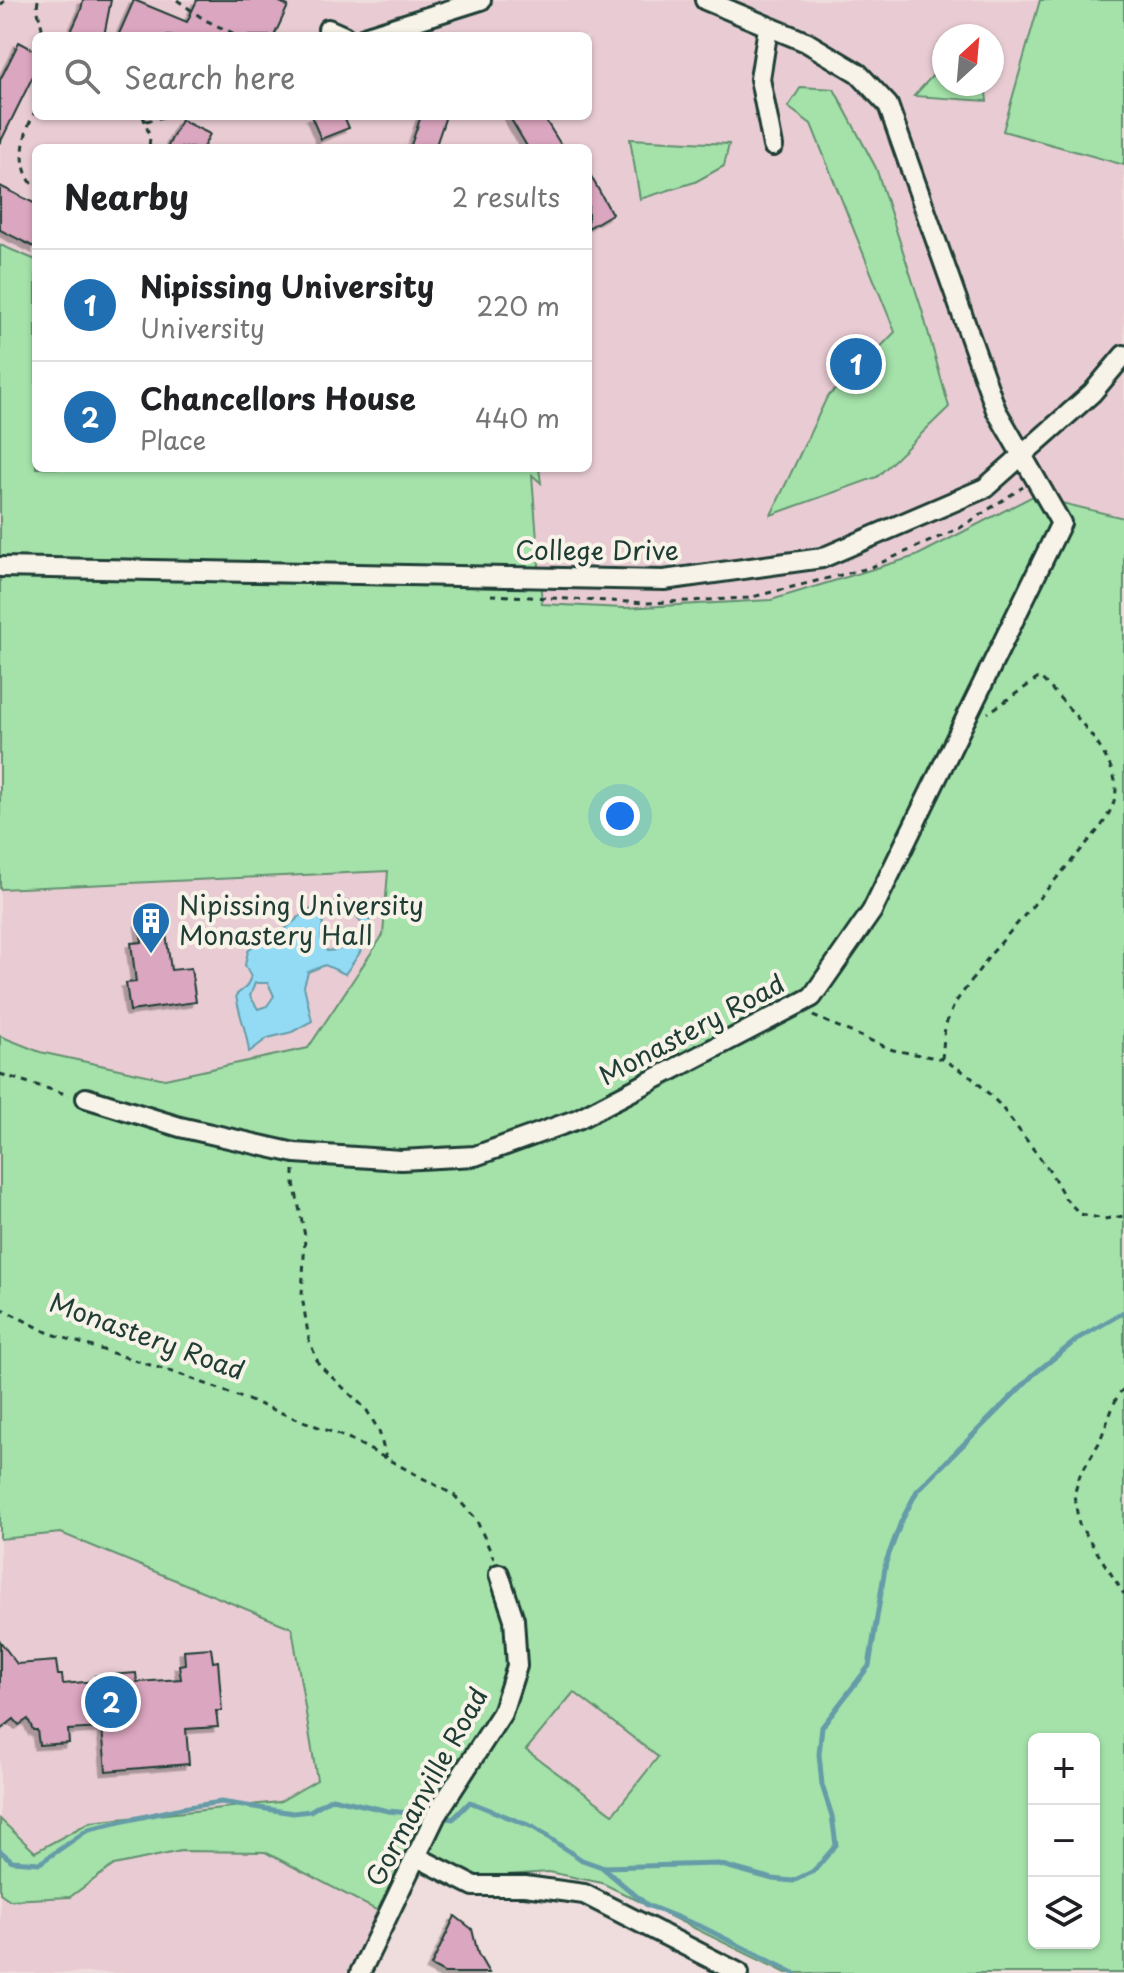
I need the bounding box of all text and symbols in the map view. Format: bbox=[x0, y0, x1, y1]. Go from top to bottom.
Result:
north arrow bbox=[932, 24, 1004, 96]
search box bbox=[32, 32, 592, 120]
icon: search bbox=[60, 54, 104, 98]
text: Search here bbox=[124, 54, 296, 99]
text: Nearby bbox=[64, 170, 189, 222]
text: 2 results bbox=[452, 177, 560, 216]
text: Nipissing University bbox=[140, 263, 434, 308]
text: 1 bbox=[84, 286, 96, 325]
text: 220 m bbox=[476, 286, 560, 325]
text: University bbox=[140, 308, 265, 347]
pin: 1 bbox=[830, 334, 882, 394]
text: Chancellors House bbox=[140, 375, 416, 420]
text: 2 bbox=[81, 398, 99, 437]
text: 440 m bbox=[475, 398, 560, 437]
text: Place bbox=[140, 420, 206, 459]
street label: College Drive bbox=[515, 530, 679, 569]
your location bbox=[600, 796, 640, 836]
place label: Nipissing University Monastery Hall bbox=[179, 885, 424, 954]
building icon: Nipissing University Monastery Hall bbox=[130, 900, 172, 955]
street label: Monastery Road bbox=[592, 963, 791, 1094]
street label: Monastery Road bbox=[44, 1282, 251, 1389]
pin: 2 bbox=[85, 1672, 137, 1732]
street label: Gormanville Road bbox=[355, 1680, 497, 1893]
map controls bbox=[1028, 1733, 1100, 1949]
button: + bbox=[1028, 1733, 1100, 1805]
button: − bbox=[1028, 1805, 1100, 1877]
button: layers bbox=[1028, 1877, 1100, 1949]

